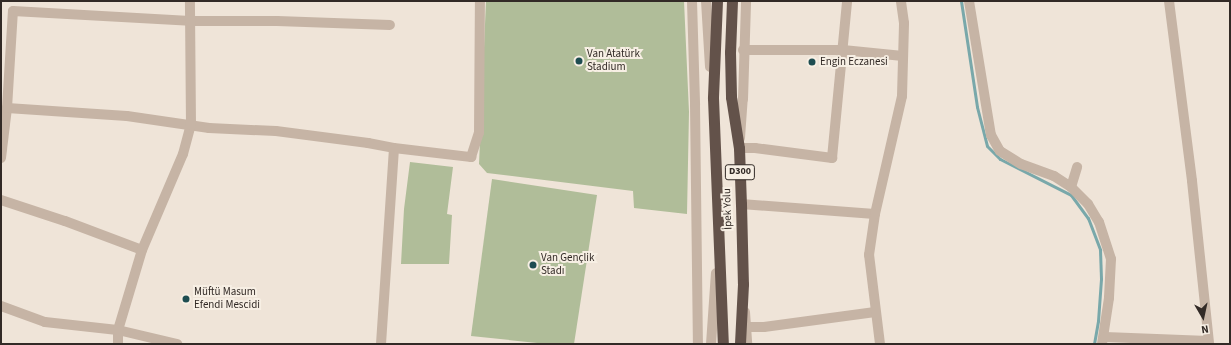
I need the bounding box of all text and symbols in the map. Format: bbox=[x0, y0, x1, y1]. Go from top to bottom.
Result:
place label: Van Atatürk Stadium bbox=[587, 48, 640, 74]
place label: Engin Eczanesi bbox=[820, 55, 888, 69]
marker: Van Atatürk Stadium bbox=[574, 56, 584, 66]
marker: Engin Eczanesi bbox=[807, 57, 817, 67]
road number: D300 bbox=[724, 164, 756, 180]
street label: İpek Yolu bbox=[721, 188, 735, 230]
place label: Van Gençlik Stadı bbox=[541, 252, 594, 278]
marker: Van Gençlik Stadı bbox=[528, 260, 538, 270]
place label: Müftü Masum Efendi Mescidi bbox=[194, 286, 260, 312]
marker: Müftü Masum Efendi Mescidi bbox=[181, 294, 191, 304]
north arrow bbox=[1183, 297, 1223, 337]
text: N bbox=[1200, 321, 1210, 337]

